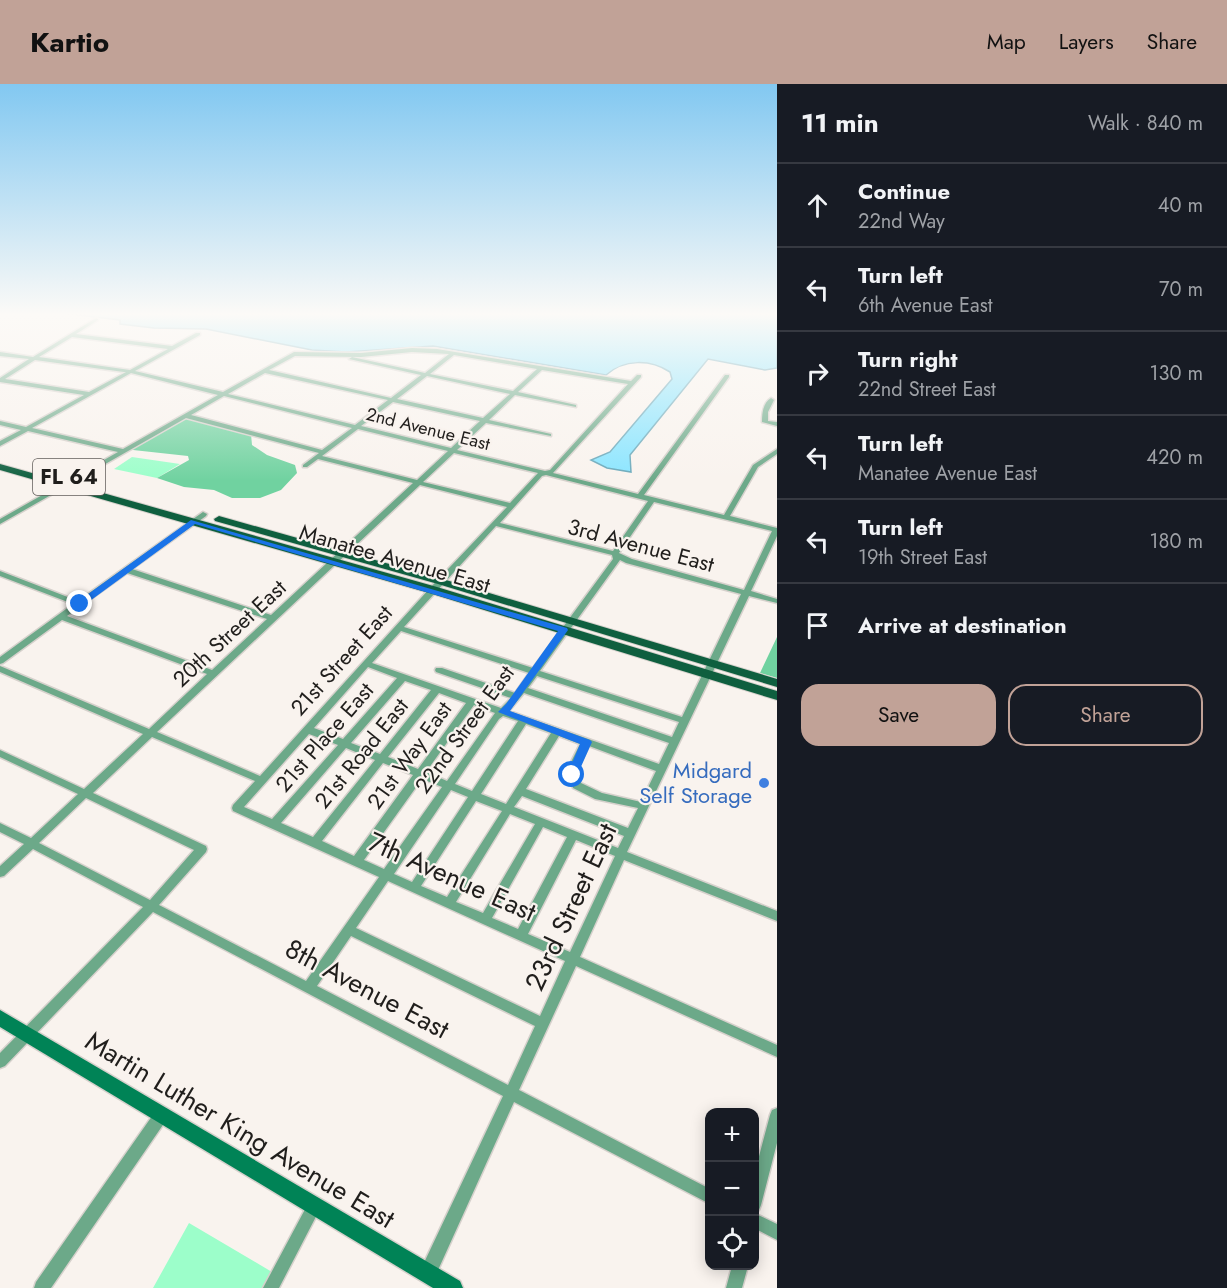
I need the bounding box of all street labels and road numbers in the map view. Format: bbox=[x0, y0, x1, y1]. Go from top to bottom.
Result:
street label: 2nd Avenue East bbox=[363, 401, 493, 457]
road number: FL 64 bbox=[33, 459, 105, 495]
street label: 3rd Avenue East bbox=[564, 510, 719, 580]
street label: Manatee Avenue East bbox=[296, 515, 495, 601]
street label: 20th Street East bbox=[165, 571, 293, 694]
street label: 21st Street East bbox=[283, 597, 400, 722]
street label: 22nd Street East bbox=[406, 658, 522, 800]
street label: 21st Place East bbox=[267, 675, 381, 799]
street label: 21st Road East bbox=[306, 690, 416, 815]
street label: 21st Way East bbox=[359, 694, 459, 816]
street label: 23rd Street East bbox=[515, 816, 627, 997]
street label: 7th Avenue East bbox=[362, 822, 543, 931]
street label: 8th Avenue East bbox=[278, 929, 457, 1048]
street label: Martin Luther King Avenue East bbox=[78, 1021, 403, 1238]

